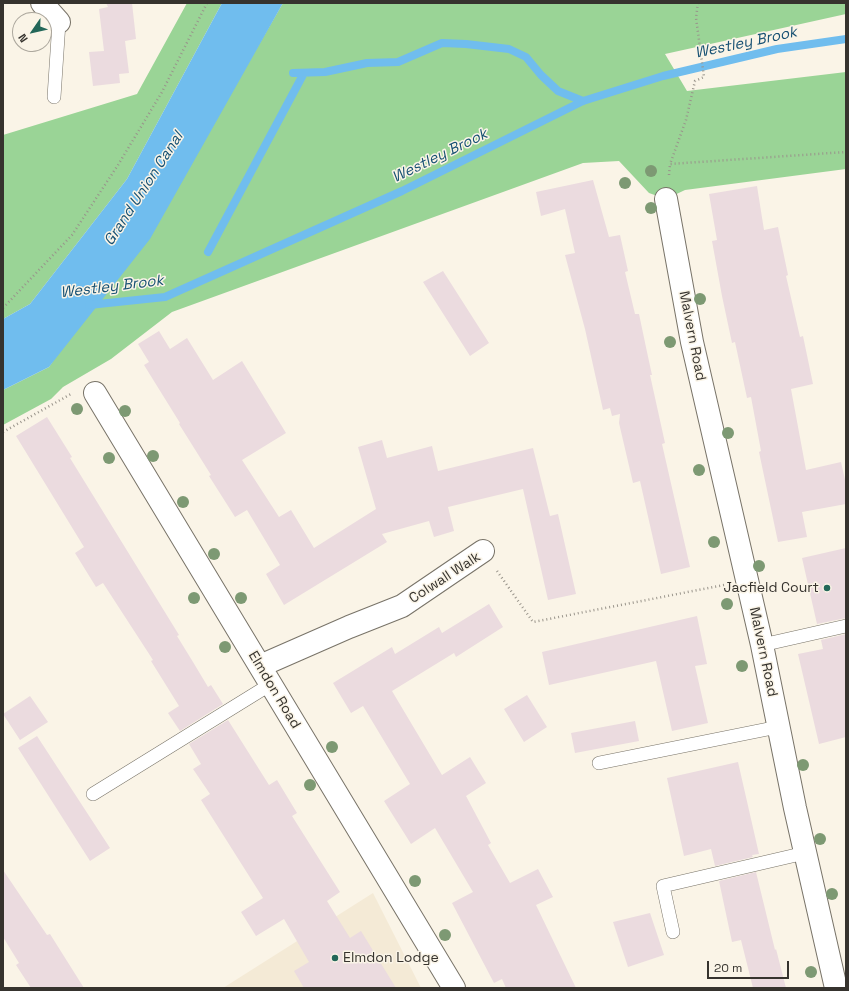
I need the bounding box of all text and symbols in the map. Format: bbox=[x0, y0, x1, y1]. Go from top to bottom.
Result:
north arrow bbox=[12, 12, 52, 52]
water label: Westley Brook bbox=[693, 23, 799, 63]
text: N bbox=[15, 31, 31, 45]
water label: Westley Brook bbox=[389, 125, 491, 187]
water label: Grand Union Canal bbox=[101, 129, 187, 249]
water label: Westley Brook bbox=[59, 272, 165, 302]
street label: Malvern Road bbox=[675, 290, 709, 382]
street label: Colwall Walk bbox=[406, 549, 484, 607]
place label: Jacfield Court bbox=[724, 580, 819, 596]
marker: Jacfield Court bbox=[822, 583, 832, 593]
street label: Malvern Road bbox=[745, 606, 781, 698]
street label: Elmdon Road bbox=[244, 648, 304, 732]
place label: Elmdon Lodge bbox=[343, 950, 439, 966]
marker: Elmdon Lodge bbox=[330, 953, 340, 963]
scale bar bbox=[709, 953, 791, 979]
text: 20 m bbox=[714, 960, 742, 976]

